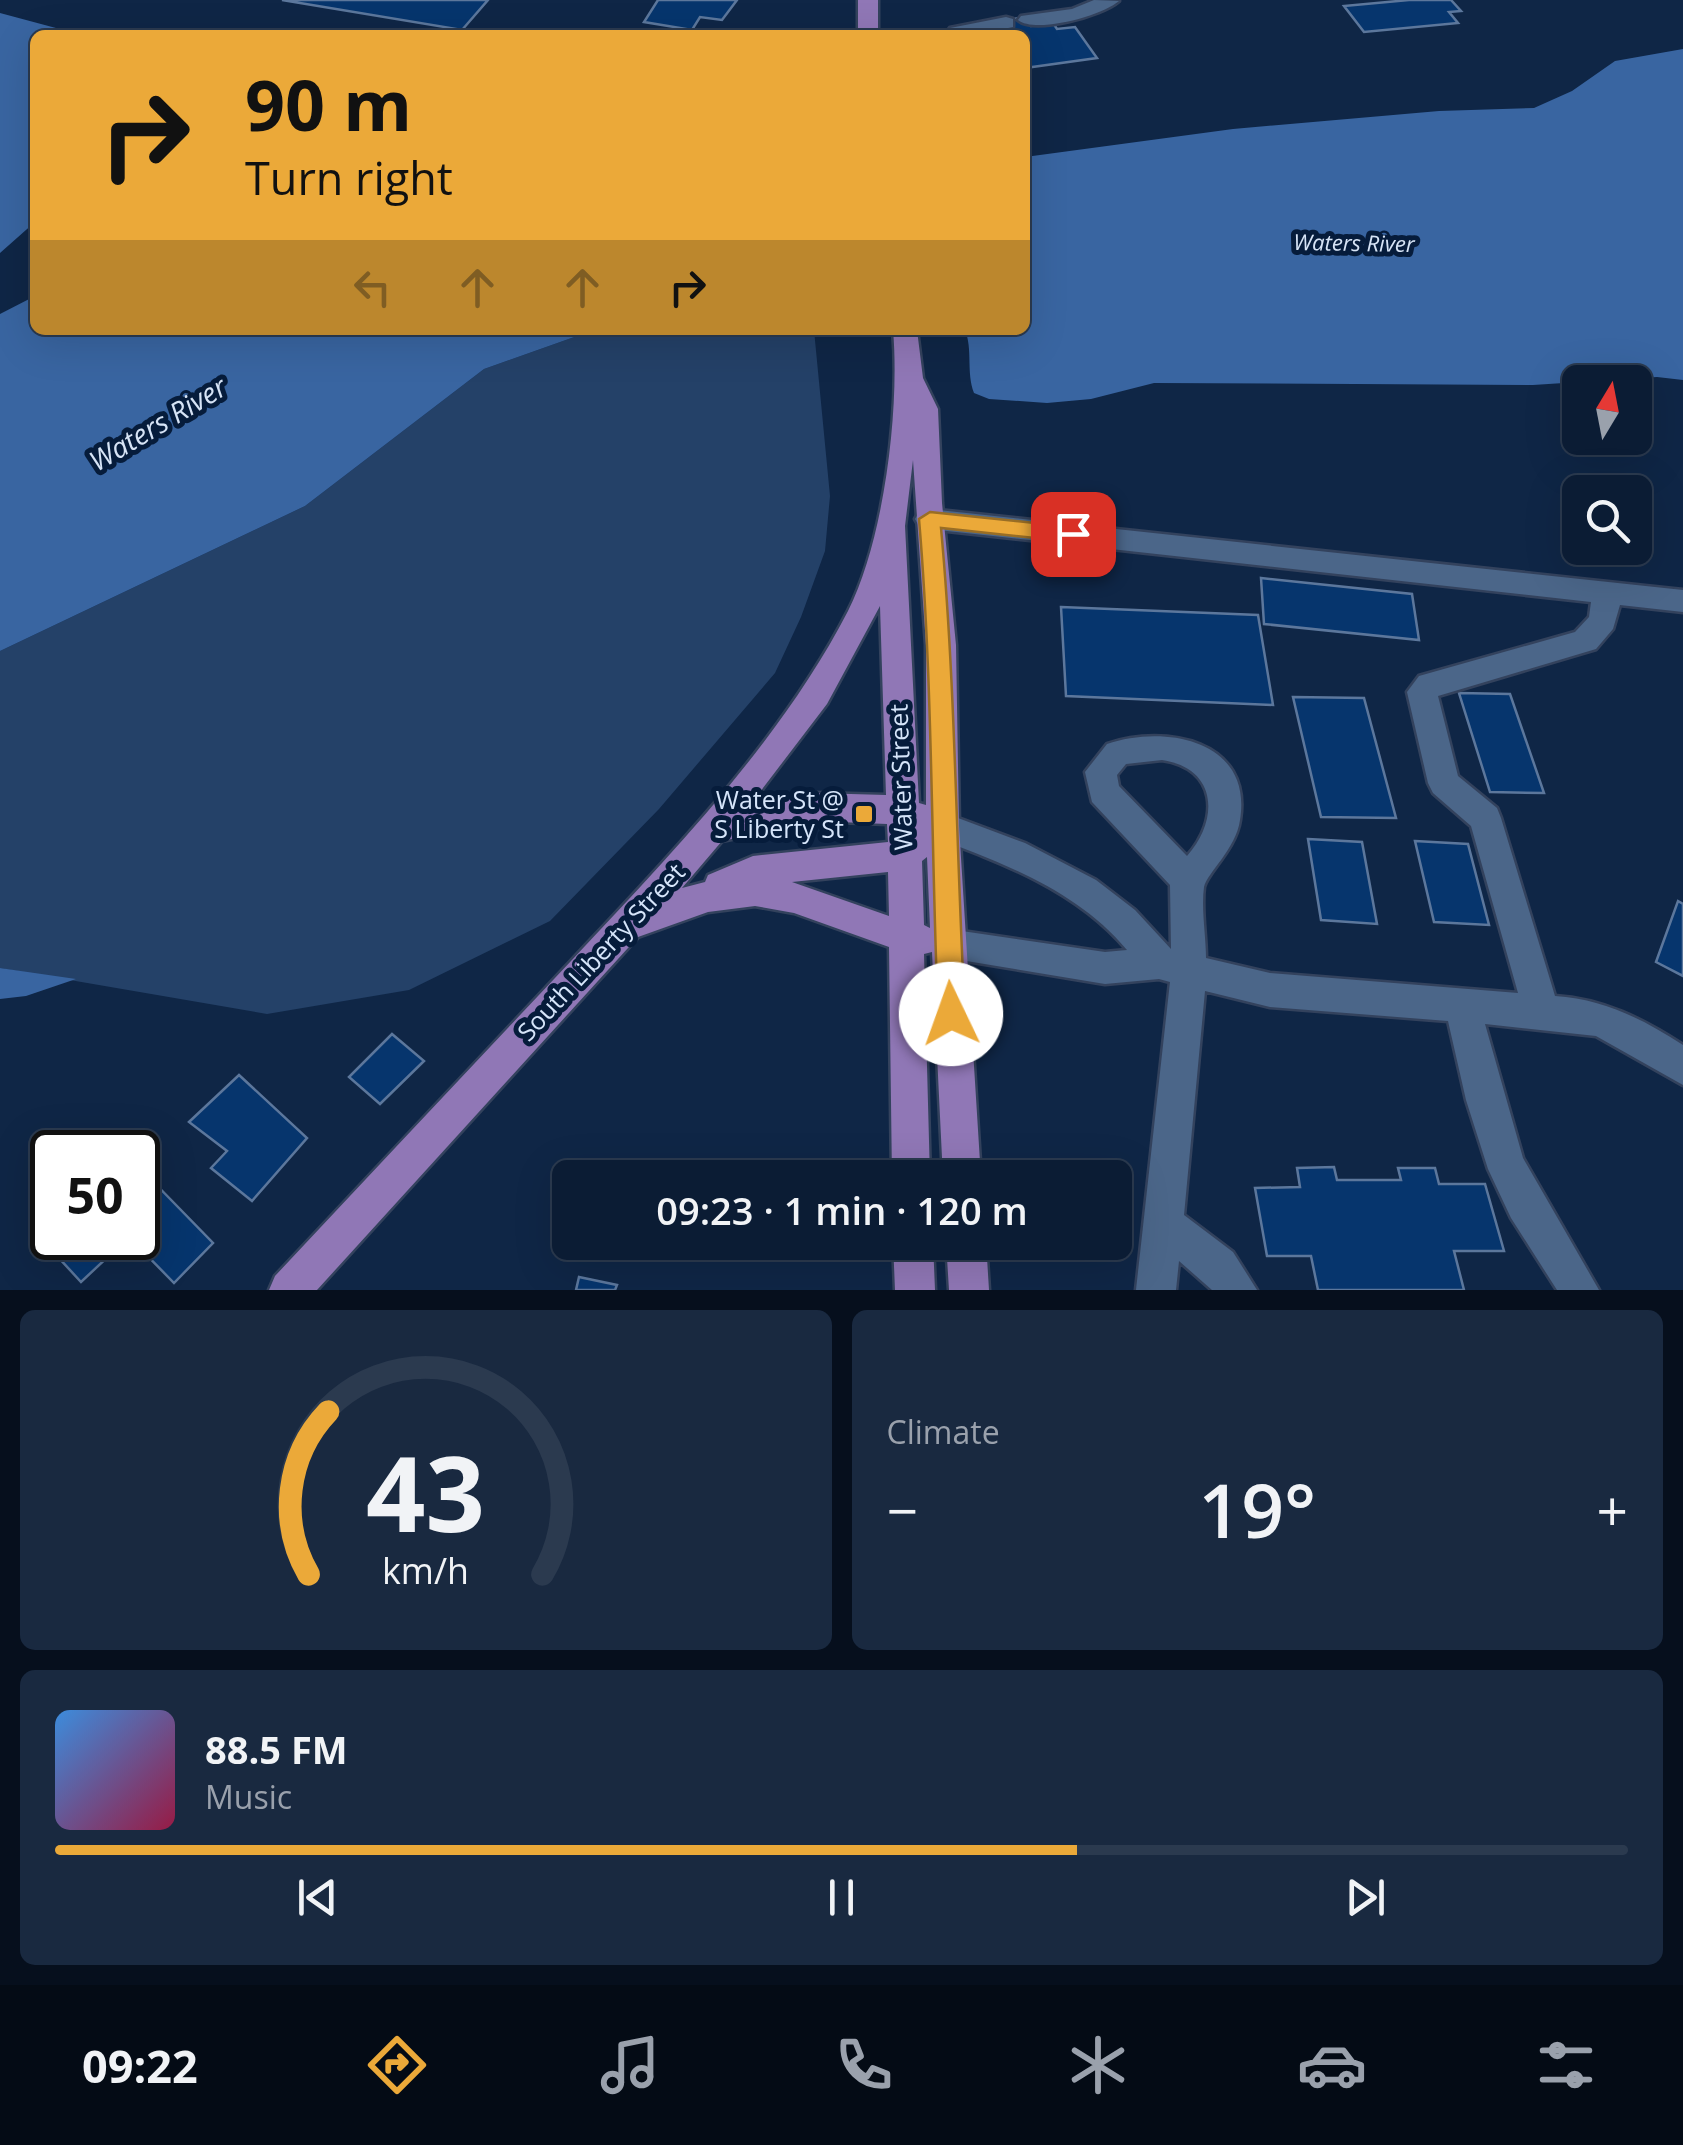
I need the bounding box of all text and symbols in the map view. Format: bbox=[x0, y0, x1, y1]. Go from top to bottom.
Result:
text: 90 m bbox=[245, 56, 412, 152]
icon: right bbox=[80, 70, 210, 200]
text: Turn right bbox=[245, 147, 453, 208]
water label: Waters River bbox=[1293, 226, 1416, 258]
icon: left bbox=[345, 260, 400, 315]
icon: ahead bbox=[450, 260, 505, 315]
icon: ahead bbox=[555, 260, 610, 315]
icon: right bbox=[660, 260, 715, 315]
north arrow bbox=[1562, 365, 1652, 455]
map controls bbox=[1562, 365, 1652, 565]
water label: Waters River bbox=[82, 367, 234, 479]
button: search bbox=[1562, 475, 1652, 565]
pin bbox=[1031, 492, 1116, 577]
icon: arrive bbox=[1046, 507, 1101, 562]
street label: Water Street bbox=[880, 703, 920, 851]
place label: Water St @ S Liberty St bbox=[714, 782, 844, 845]
marker: Water St @ S Liberty St bbox=[853, 803, 875, 825]
street label: South Liberty Street bbox=[509, 855, 692, 1048]
position arrow bbox=[899, 962, 1003, 1066]
speed limit sign: 50 bbox=[30, 1130, 160, 1260]
text: 09:23 · 1 min · 120 m bbox=[656, 1184, 1028, 1236]
text: Climate bbox=[887, 1410, 1000, 1453]
text: 43 bbox=[366, 1421, 485, 1562]
text: 19° bbox=[1198, 1458, 1316, 1560]
text: − bbox=[887, 1472, 918, 1547]
text: + bbox=[1597, 1472, 1628, 1547]
text: km/h bbox=[382, 1546, 469, 1594]
text: 88.5 FM bbox=[205, 1723, 348, 1775]
text: Music bbox=[205, 1775, 292, 1818]
icon: previous bbox=[290, 1870, 345, 1925]
icon: pause bbox=[814, 1870, 869, 1925]
icon: next bbox=[1338, 1870, 1393, 1925]
icon: directions bbox=[362, 2030, 432, 2100]
icon: music bbox=[595, 2030, 665, 2100]
icon: phone bbox=[829, 2030, 899, 2100]
icon: climate bbox=[1063, 2030, 1133, 2100]
icon: car bbox=[1297, 2030, 1367, 2100]
icon: filters bbox=[1531, 2030, 1601, 2100]
text: 09:22 bbox=[82, 2035, 198, 2096]

